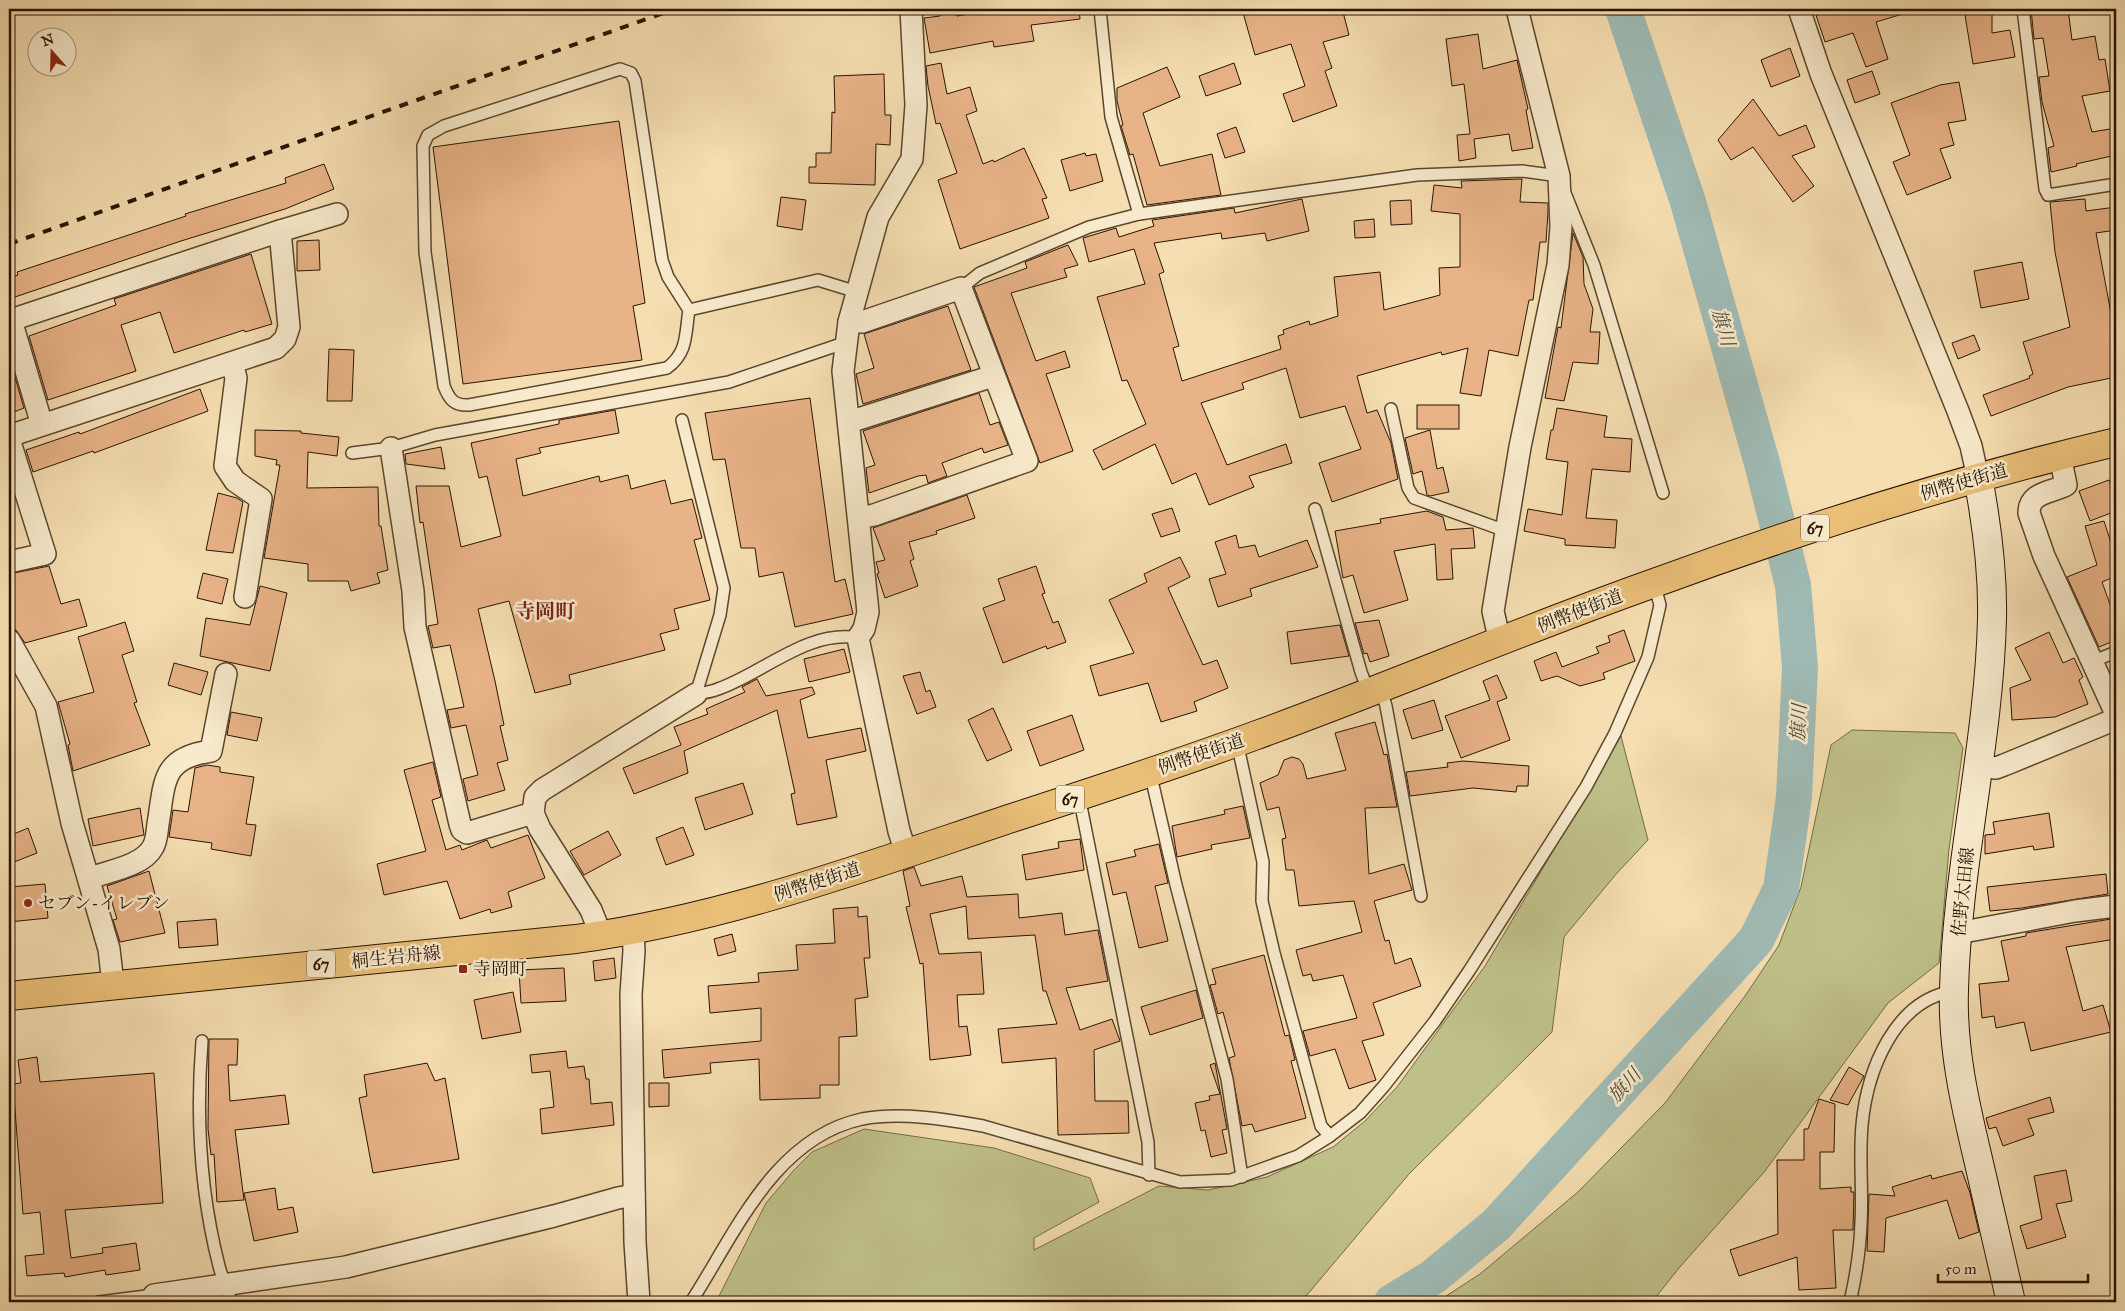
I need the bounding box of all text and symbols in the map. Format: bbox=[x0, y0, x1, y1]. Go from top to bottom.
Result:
north arrow bbox=[28, 28, 78, 78]
text: N bbox=[39, 30, 56, 50]
water label: 旗川 bbox=[1707, 306, 1740, 350]
street label: 例幣使街道 bbox=[1918, 459, 2010, 505]
road number: 67 bbox=[1801, 514, 1829, 542]
street label: 例幣使街道 bbox=[1534, 585, 1626, 637]
district label: 寺岡町 bbox=[515, 599, 576, 623]
water label: 旗川 bbox=[1786, 701, 1811, 743]
street label: 例幣使街道 bbox=[1155, 729, 1247, 779]
road number: 67 bbox=[1056, 786, 1084, 812]
street label: 佐野太田線 bbox=[1947, 846, 1979, 938]
street label: 例幣使街道 bbox=[771, 858, 863, 906]
place label: セブン-イレブン bbox=[38, 892, 170, 914]
marker: セブン-イレブン bbox=[22, 897, 34, 909]
street label: 桐生岩舟線 bbox=[350, 941, 442, 973]
road number: 67 bbox=[307, 951, 335, 978]
place label: 寺岡町 bbox=[473, 958, 527, 980]
marker: 寺岡町 bbox=[457, 963, 469, 975]
water label: 旗川 bbox=[1603, 1062, 1647, 1107]
scale bar bbox=[1938, 1251, 2088, 1283]
text: 50 m bbox=[1945, 1260, 1977, 1278]

